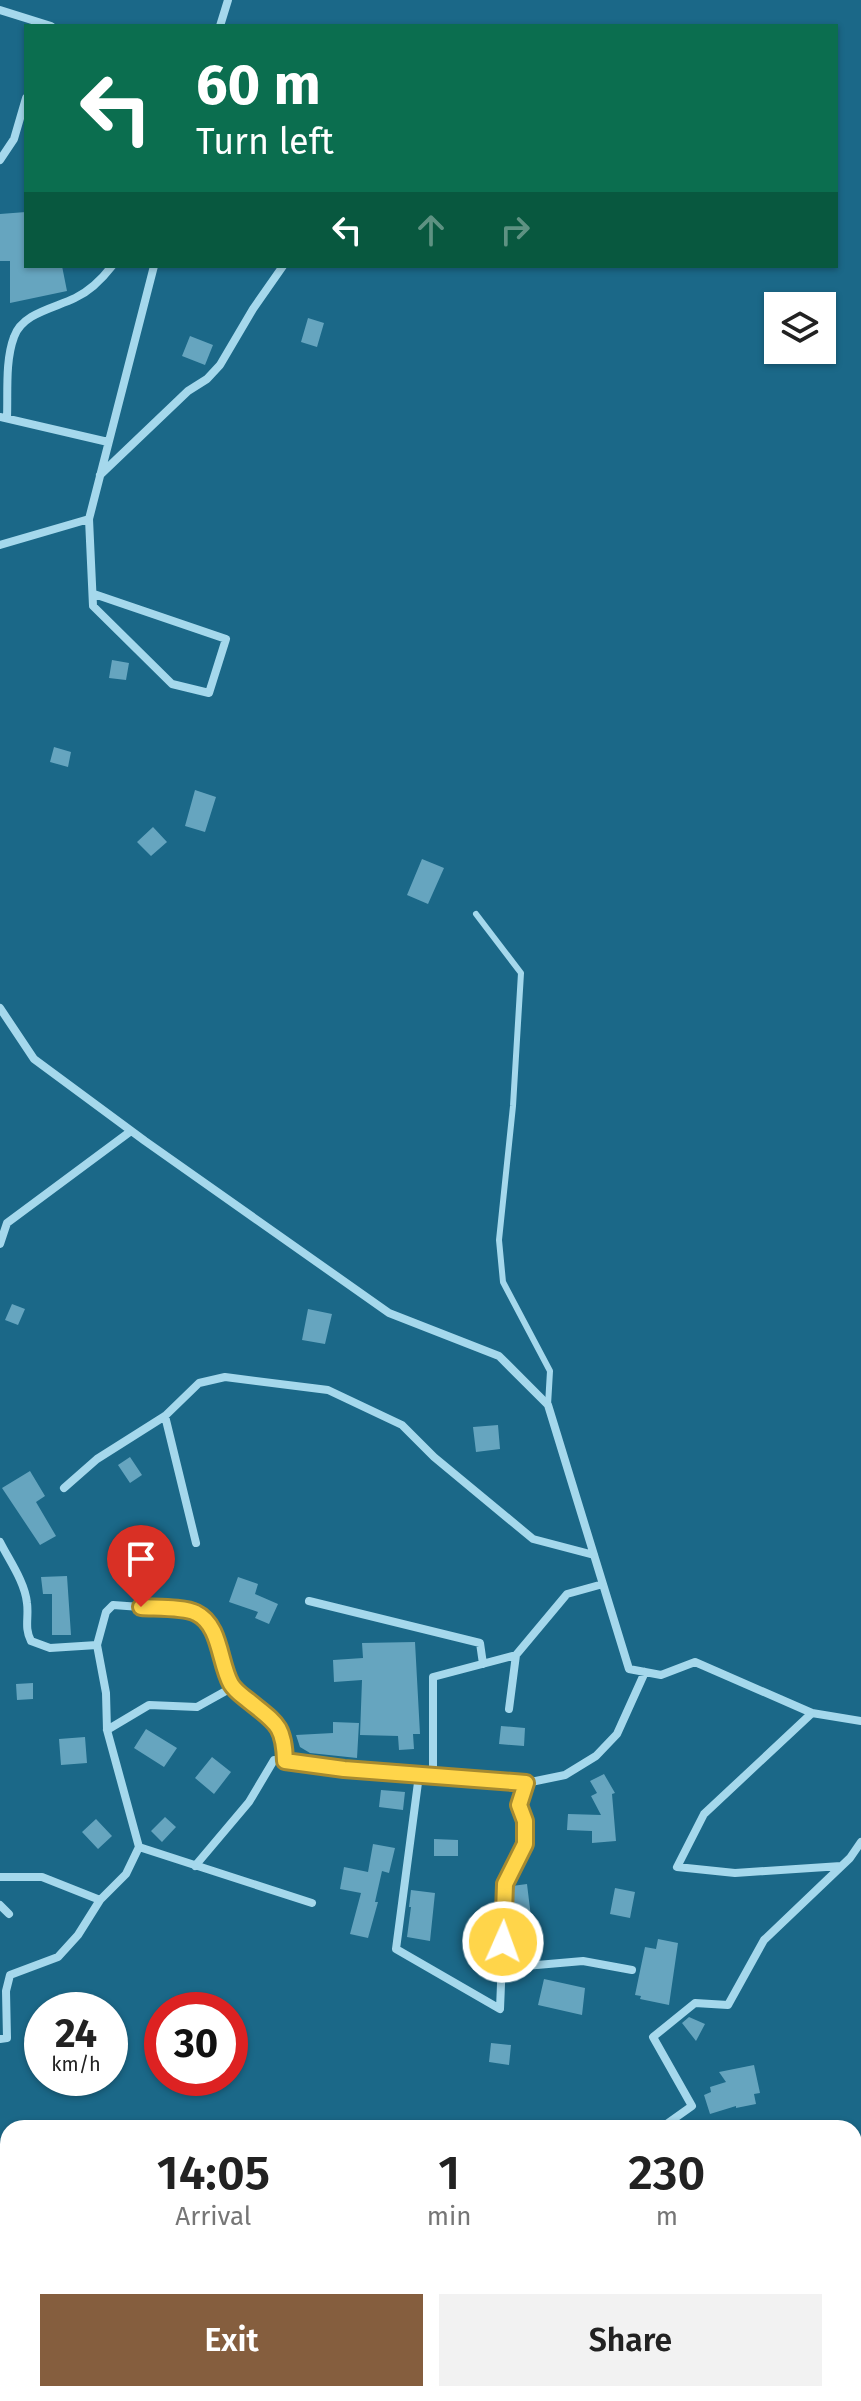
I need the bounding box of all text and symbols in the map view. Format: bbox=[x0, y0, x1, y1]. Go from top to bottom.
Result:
text: 60 m bbox=[196, 52, 321, 119]
icon: left bbox=[64, 56, 168, 160]
text: Turn left bbox=[196, 120, 334, 164]
icon: left bbox=[325, 208, 369, 252]
icon: ahead bbox=[409, 208, 453, 252]
icon: right bbox=[493, 208, 537, 252]
map controls bbox=[764, 292, 836, 364]
button: layers bbox=[764, 292, 836, 364]
pin bbox=[107, 1525, 175, 1607]
icon: arrive bbox=[119, 1537, 163, 1581]
position arrow bbox=[461, 1900, 545, 1984]
speed limit sign: 30 bbox=[144, 1992, 248, 2096]
text: 24 bbox=[55, 2010, 97, 2058]
text: km/h bbox=[51, 2052, 101, 2076]
text: 14:05 bbox=[157, 2144, 270, 2202]
text: 1 bbox=[438, 2144, 460, 2202]
text: 230 bbox=[628, 2144, 705, 2202]
text: Arrival bbox=[175, 2201, 251, 2232]
text: min bbox=[427, 2201, 472, 2232]
text: m bbox=[656, 2201, 678, 2232]
button: Exit bbox=[40, 2294, 423, 2386]
button: Share bbox=[439, 2294, 822, 2386]

